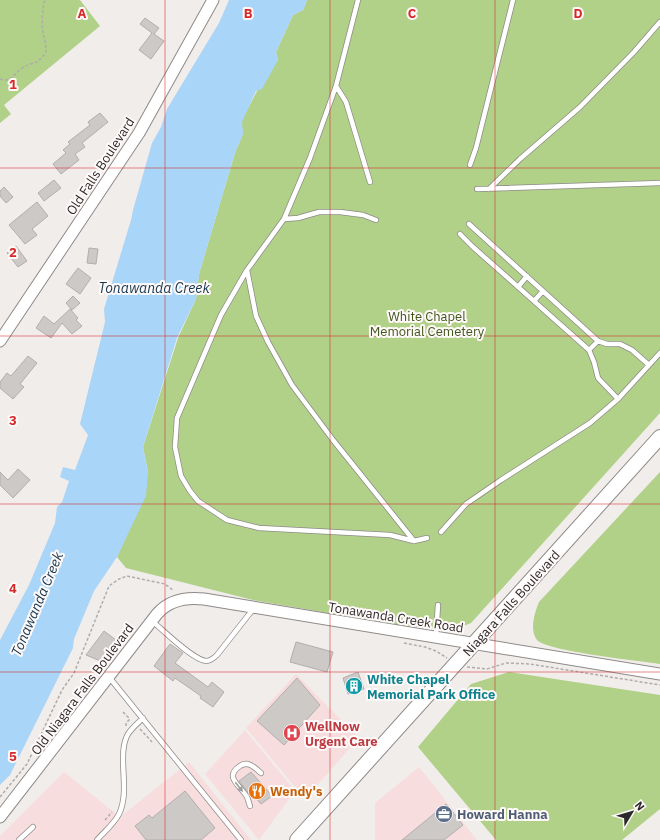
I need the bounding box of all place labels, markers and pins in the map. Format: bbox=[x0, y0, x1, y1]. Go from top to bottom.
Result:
place label: White Chapel Memorial Park Office bbox=[367, 671, 495, 703]
building icon: White Chapel Memorial Park Office bbox=[344, 676, 364, 696]
place label: WellNow Urgent Care bbox=[305, 718, 378, 750]
hospital icon: WellNow Urgent Care bbox=[282, 723, 302, 743]
restaurant icon: Wendy's bbox=[247, 781, 267, 801]
place label: Wendy's bbox=[270, 783, 323, 800]
office icon: Howard Hanna bbox=[434, 804, 454, 824]
place label: Howard Hanna bbox=[457, 806, 548, 823]

